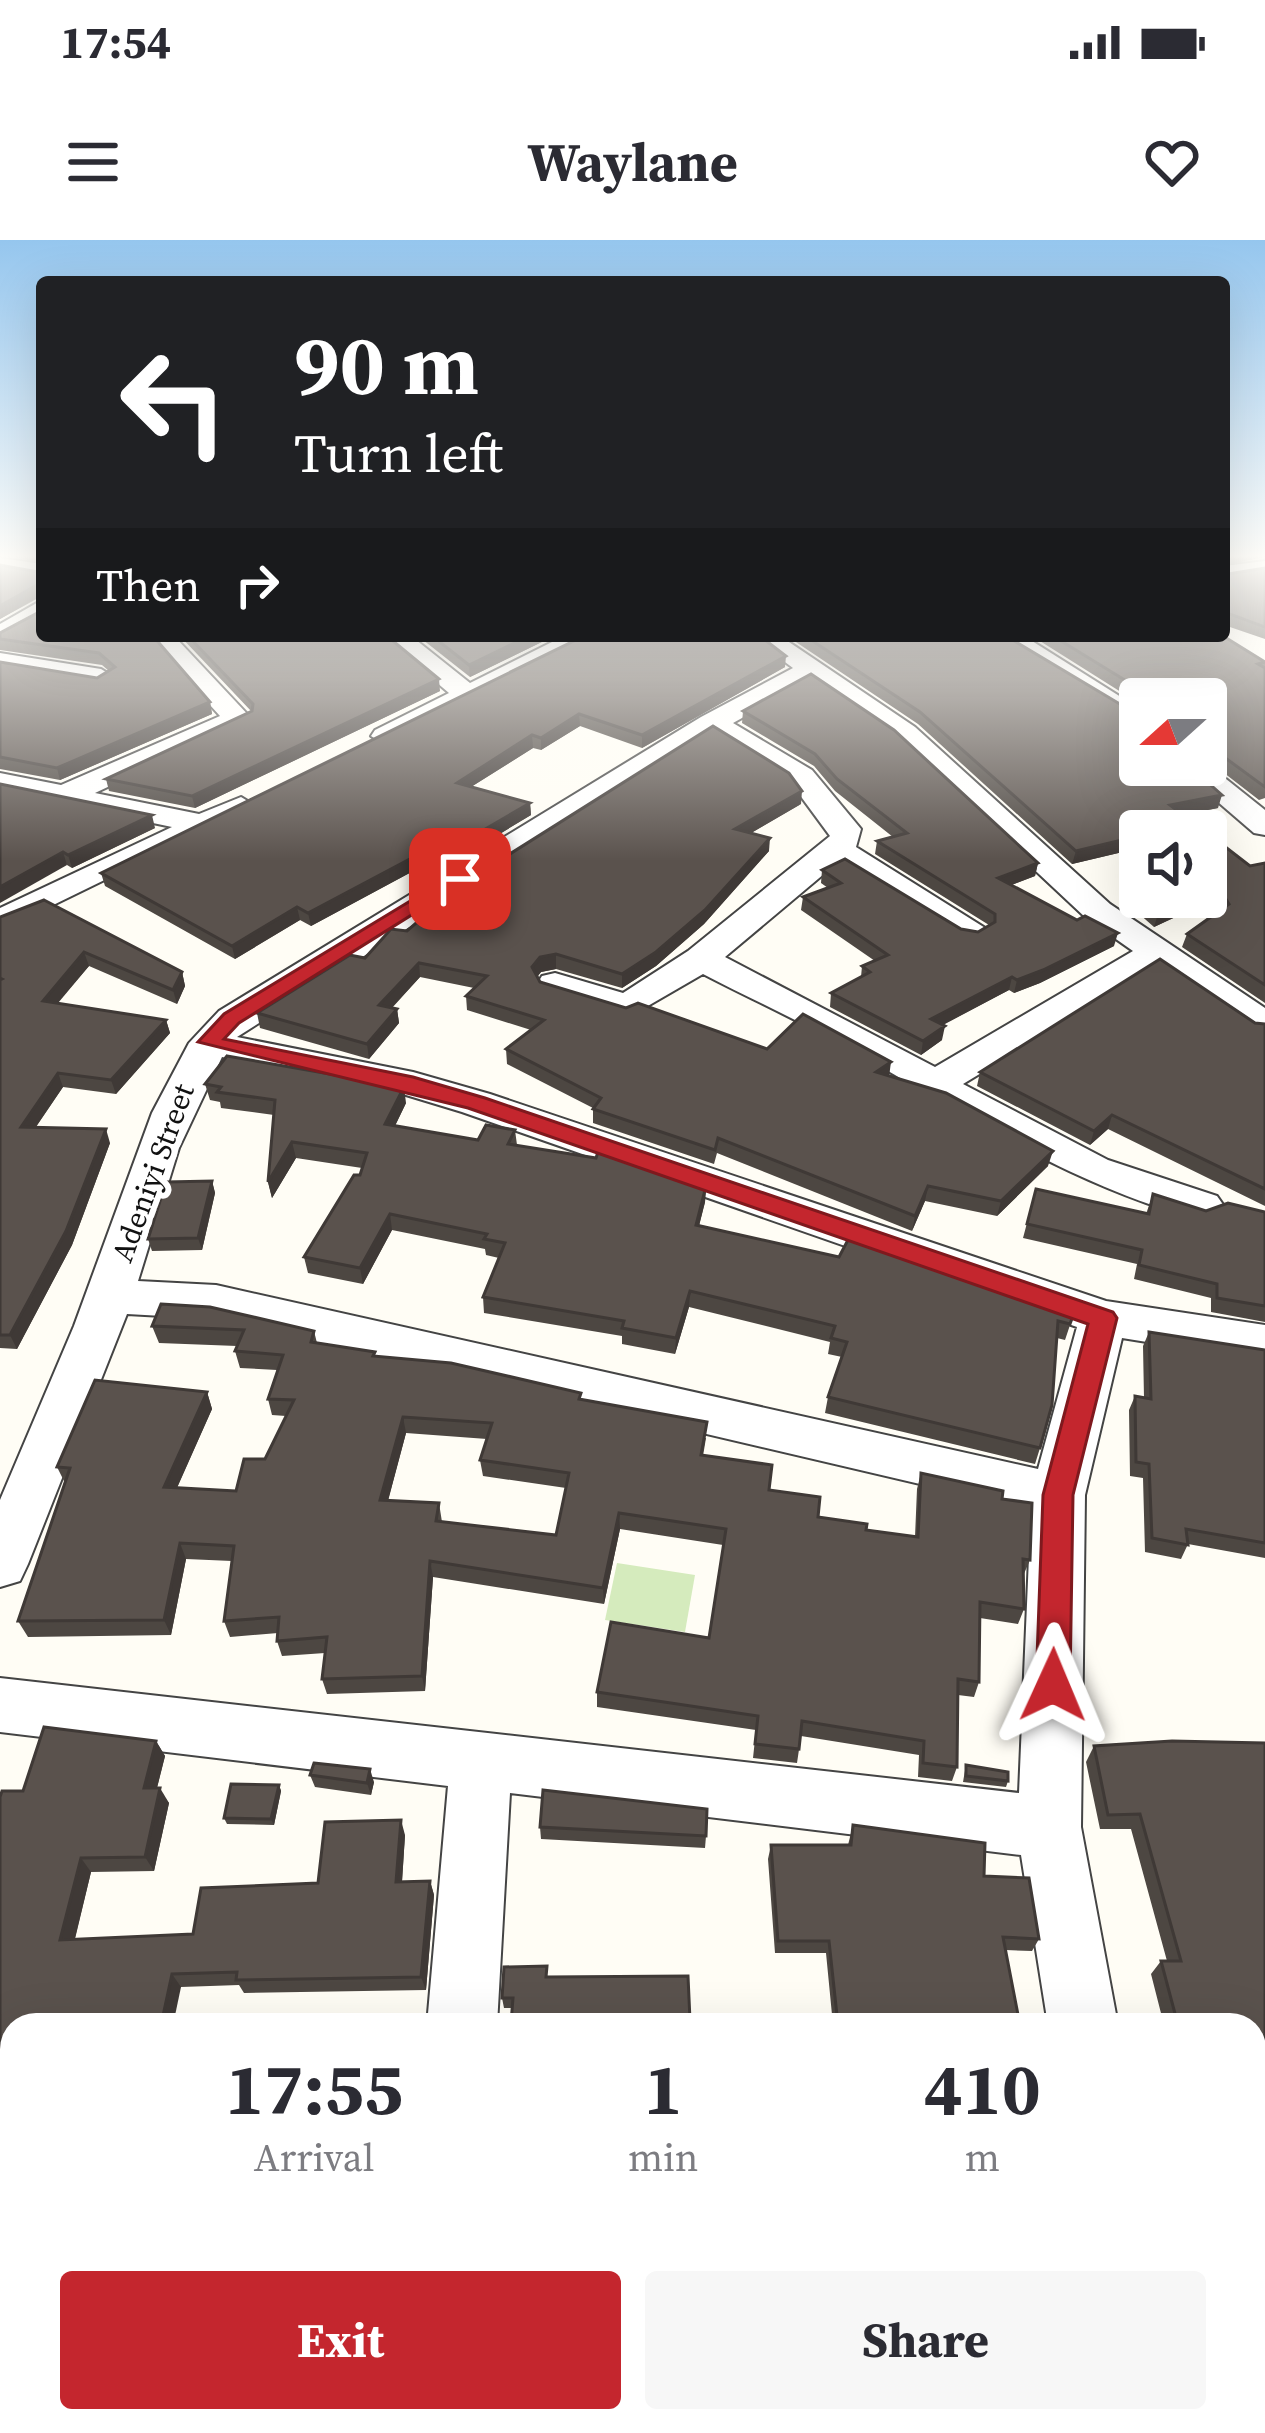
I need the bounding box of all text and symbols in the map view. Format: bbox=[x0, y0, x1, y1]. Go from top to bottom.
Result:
text: 17:54 bbox=[60, 11, 171, 73]
text: Waylane bbox=[527, 125, 738, 199]
icon: menu bbox=[60, 129, 126, 195]
icon: heart bbox=[1139, 129, 1205, 195]
text: 90 m bbox=[294, 307, 479, 422]
icon: left bbox=[96, 324, 252, 480]
text: Turn left bbox=[294, 416, 503, 490]
icon: right bbox=[224, 552, 290, 618]
text: Then bbox=[96, 554, 200, 616]
north arrow bbox=[1119, 678, 1227, 786]
map controls bbox=[1119, 678, 1227, 918]
button: sound bbox=[1119, 810, 1227, 918]
pin bbox=[409, 828, 511, 930]
icon: arrive bbox=[427, 846, 493, 912]
street label: Adeniyi Street bbox=[101, 1078, 204, 1268]
position arrow bbox=[990, 1622, 1116, 1748]
text: 17:55 bbox=[225, 2039, 403, 2138]
text: 1 bbox=[644, 2039, 683, 2138]
text: 410 bbox=[924, 2039, 1041, 2138]
text: Arrival bbox=[254, 2131, 374, 2184]
text: min bbox=[628, 2131, 699, 2184]
text: m bbox=[965, 2131, 1000, 2184]
button: Exit bbox=[60, 2271, 621, 2409]
button: Share bbox=[645, 2271, 1206, 2409]

